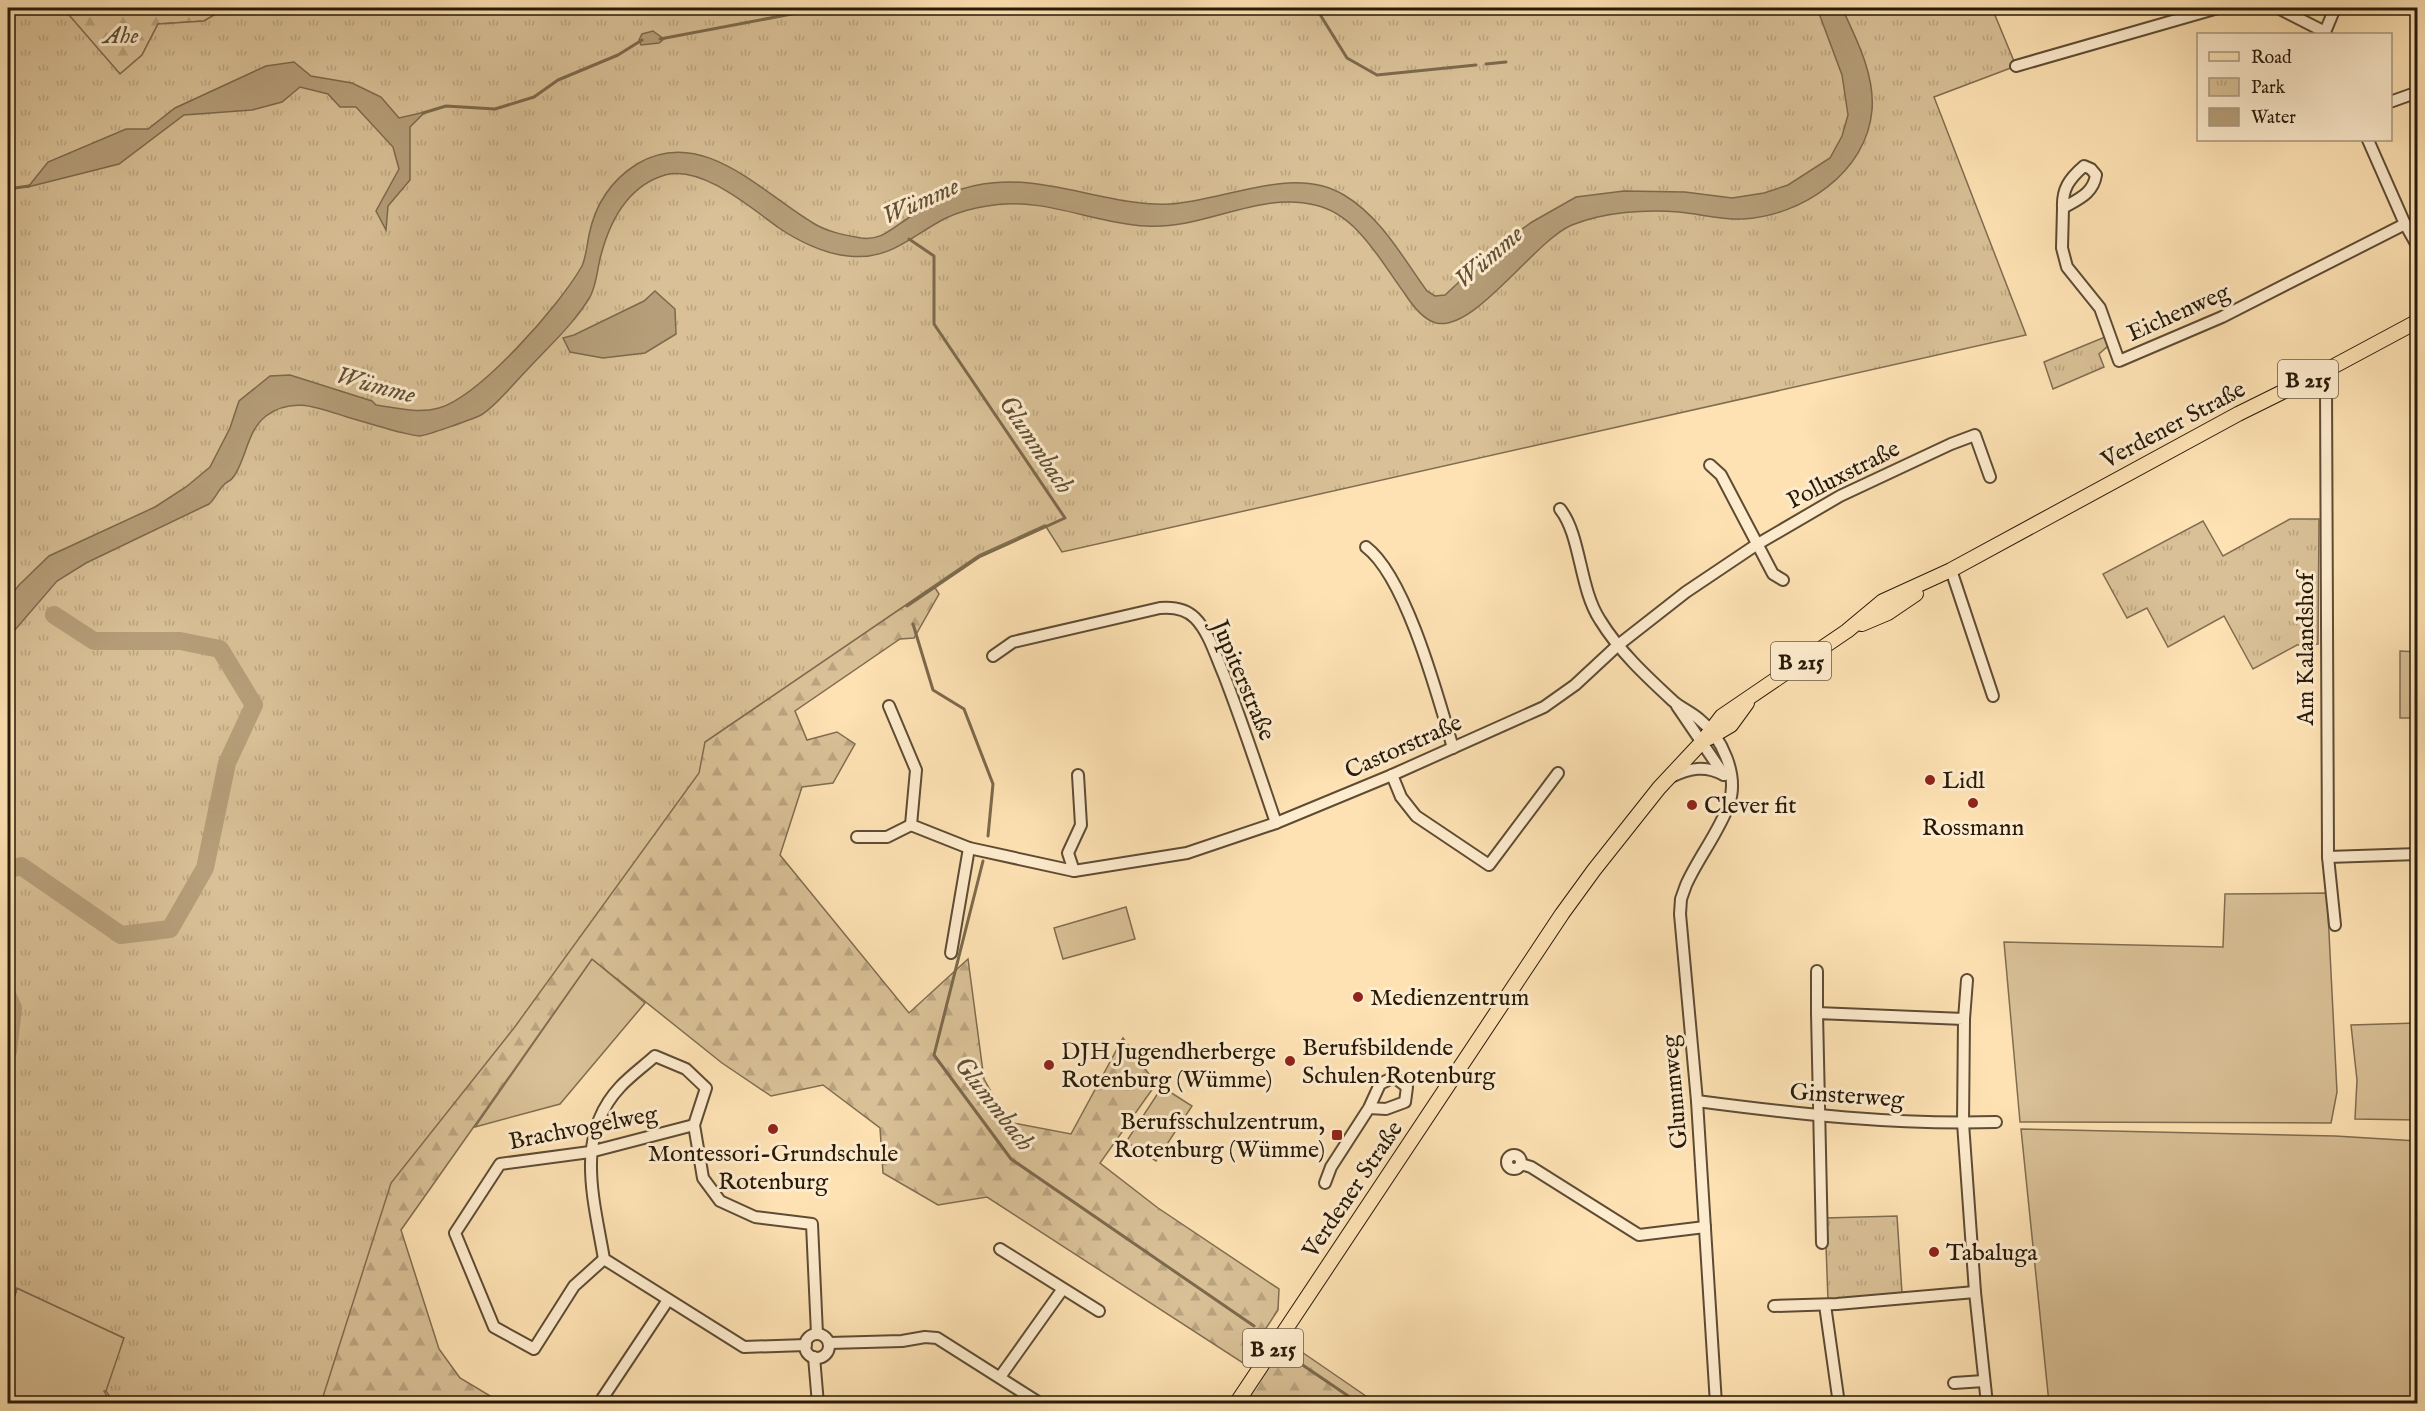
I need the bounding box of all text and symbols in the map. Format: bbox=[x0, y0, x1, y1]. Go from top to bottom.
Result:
park label: Ahe bbox=[101, 21, 138, 52]
legend bbox=[2197, 33, 2392, 141]
text: Road bbox=[2251, 47, 2292, 70]
text: Park bbox=[2251, 77, 2286, 100]
text: Water bbox=[2251, 107, 2296, 130]
water label: Wümme bbox=[877, 170, 965, 233]
water label: Wümme bbox=[1448, 218, 1531, 296]
street label: Eichenweg bbox=[2122, 277, 2236, 350]
water label: Wümme bbox=[332, 359, 419, 412]
road number: B 215 bbox=[2278, 360, 2338, 398]
street label: Verdener Straße bbox=[2095, 374, 2251, 477]
water label: Glummbach bbox=[991, 389, 1081, 501]
street label: Polluxstraße bbox=[1782, 434, 1905, 517]
street label: Am Kalandshof bbox=[2291, 568, 2322, 726]
street label: Jupiterstraße bbox=[1202, 613, 1282, 746]
road number: B 215 bbox=[1771, 642, 1831, 680]
street label: Castorstraße bbox=[1340, 708, 1467, 787]
place label: Lidl bbox=[1942, 766, 1985, 797]
marker: Lidl bbox=[1923, 773, 1937, 787]
place label: Clever fit bbox=[1704, 791, 1796, 822]
marker: Rossmann bbox=[1966, 796, 1980, 810]
marker: Clever fit bbox=[1685, 798, 1699, 812]
place label: Rossmann bbox=[1922, 813, 2024, 844]
place label: Medienzentrum bbox=[1370, 983, 1529, 1014]
marker: Medienzentrum bbox=[1351, 990, 1365, 1004]
place label: Berufsbildende Schulen Rotenburg bbox=[1302, 1033, 1496, 1092]
street label: Glummweg bbox=[1655, 1033, 1696, 1150]
place label: DJH Jugendherberge Rotenburg (Wümme) bbox=[1061, 1037, 1276, 1096]
water label: Glummbach bbox=[946, 1050, 1041, 1158]
marker: Berufsbildende Schulen Rotenburg bbox=[1283, 1054, 1297, 1068]
marker: DJH Jugendherberge Rotenburg (Wümme) bbox=[1042, 1058, 1056, 1072]
street label: Ginsterweg bbox=[1789, 1077, 1906, 1116]
street label: Brachvogelweg bbox=[506, 1099, 661, 1158]
place label: Berufsschulzentrum, Rotenburg (Wümme) bbox=[1114, 1107, 1325, 1166]
street label: Verdener Straße bbox=[1295, 1115, 1411, 1265]
marker: Montessori-Grundschule Rotenburg bbox=[766, 1122, 780, 1136]
marker: Berufsschulzentrum, Rotenburg (Wümme) bbox=[1330, 1128, 1344, 1142]
place label: Montessori-Grundschule Rotenburg bbox=[648, 1139, 898, 1198]
place label: Tabaluga bbox=[1946, 1238, 2038, 1269]
marker: Tabaluga bbox=[1927, 1245, 1941, 1259]
road number: B 215 bbox=[1243, 1329, 1303, 1367]

